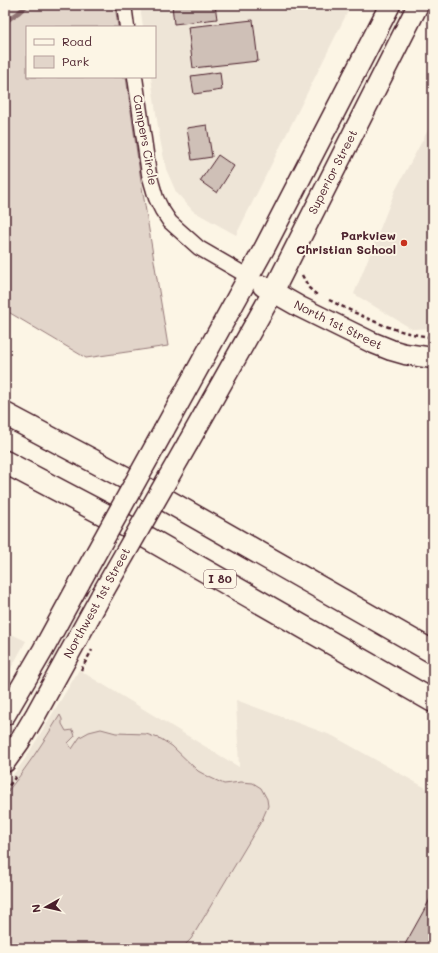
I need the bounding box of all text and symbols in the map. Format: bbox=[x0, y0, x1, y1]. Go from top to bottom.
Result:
legend bbox=[26, 26, 156, 78]
text: Road bbox=[62, 33, 92, 49]
text: Park bbox=[62, 53, 89, 69]
street label: Campers Circle bbox=[130, 93, 162, 186]
street label: Superior Street bbox=[304, 126, 360, 217]
place label: Parkview Christian School bbox=[296, 227, 396, 257]
marker: Parkview Christian School bbox=[399, 238, 409, 248]
street label: North 1st Street bbox=[292, 296, 385, 352]
street label: Northwest 1st Street bbox=[59, 544, 133, 661]
road number: I 80 bbox=[204, 570, 236, 588]
north arrow bbox=[26, 887, 66, 927]
text: N bbox=[28, 903, 44, 914]

